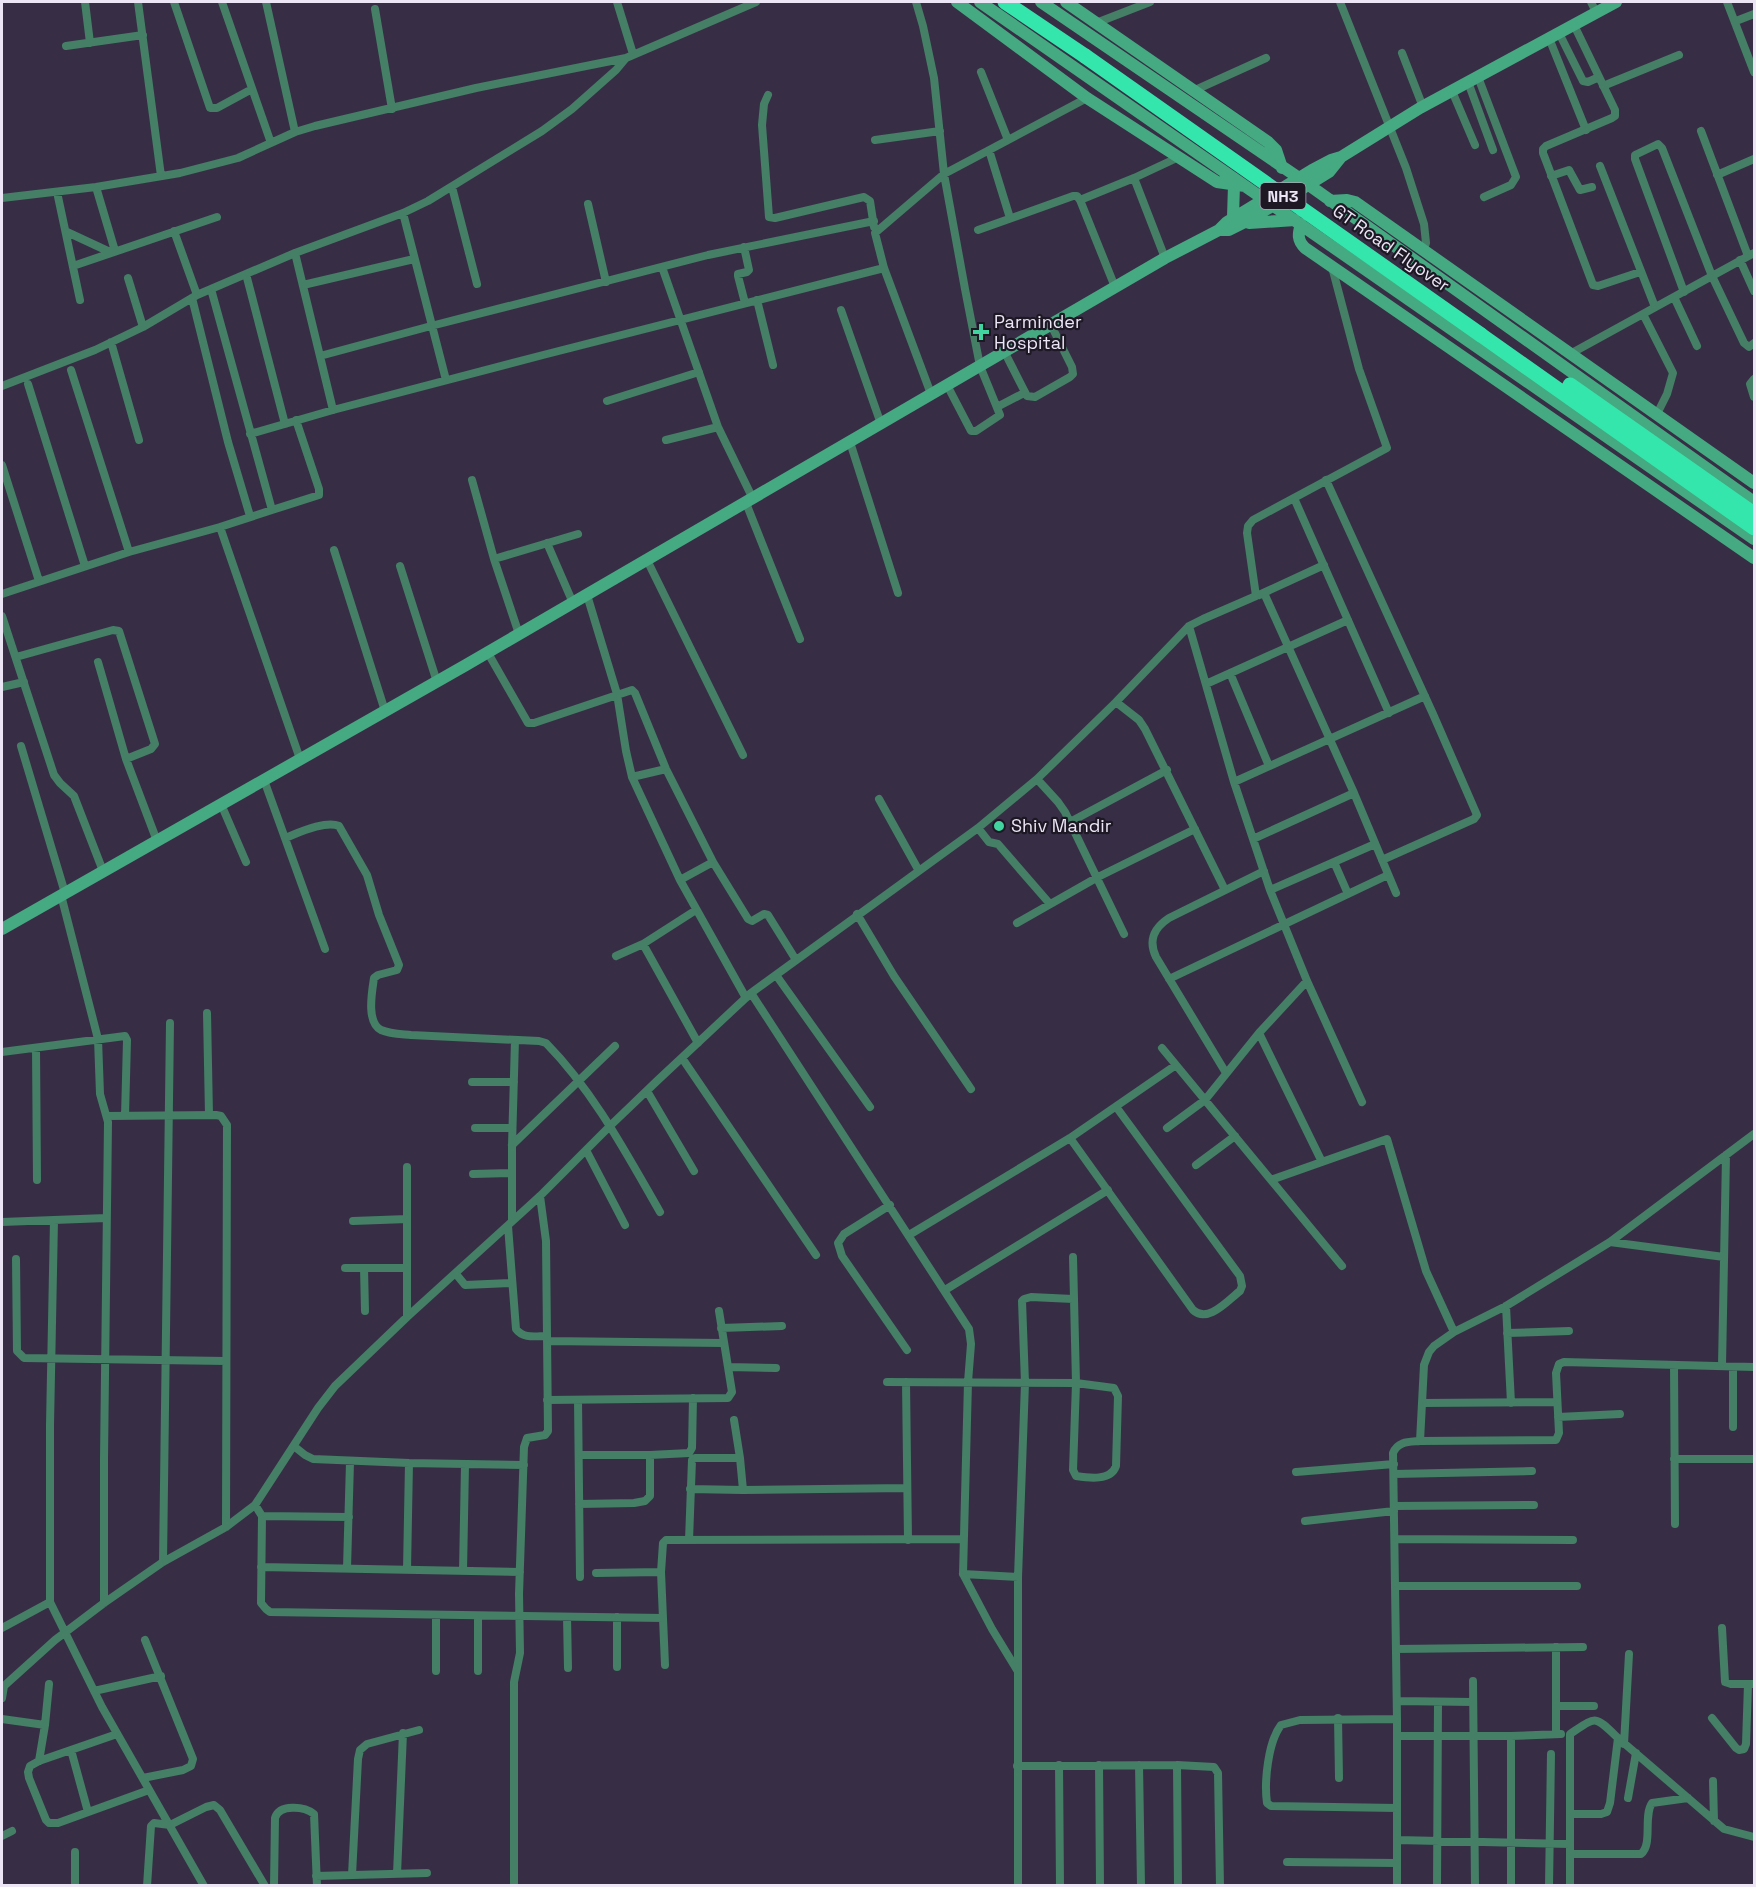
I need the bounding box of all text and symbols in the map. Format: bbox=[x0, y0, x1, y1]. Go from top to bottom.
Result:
road number: NH3 bbox=[1260, 183, 1306, 209]
street label: GT Road Flyover bbox=[1328, 199, 1454, 297]
place label: Parminder Hospital bbox=[994, 310, 1082, 354]
marker: Parminder Hospital bbox=[972, 323, 990, 341]
place label: Shiv Mandir bbox=[1011, 814, 1112, 837]
marker: Shiv Mandir bbox=[992, 819, 1006, 833]

